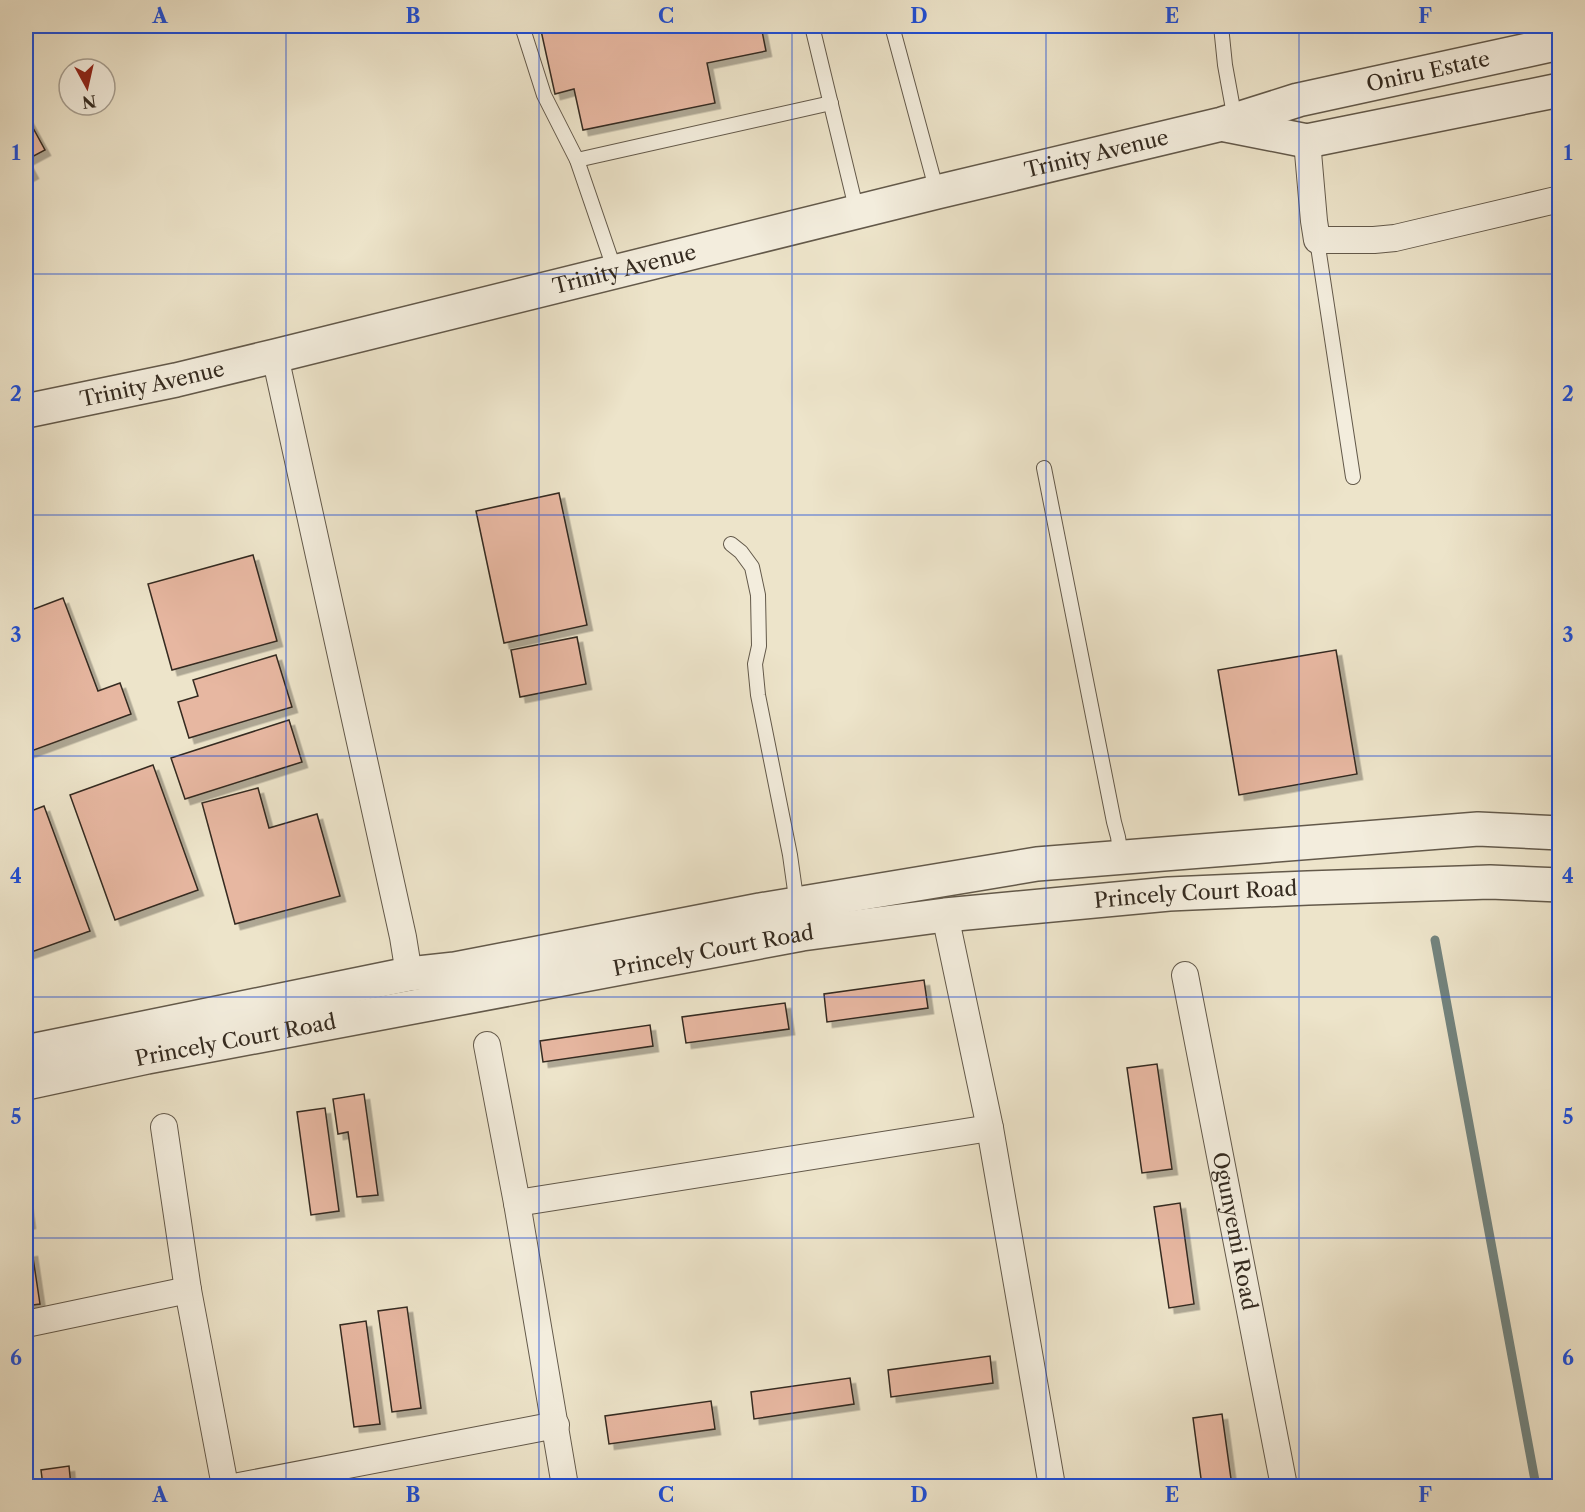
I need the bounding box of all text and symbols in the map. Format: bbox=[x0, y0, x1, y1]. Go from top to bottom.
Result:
text: A bbox=[151, 4, 168, 28]
text: B bbox=[406, 4, 421, 28]
text: C bbox=[658, 4, 674, 28]
text: D bbox=[910, 4, 928, 28]
text: E bbox=[1165, 4, 1179, 28]
text: F bbox=[1418, 4, 1432, 28]
street label: Oniru Estate bbox=[1364, 46, 1492, 97]
north arrow bbox=[57, 57, 117, 117]
text: N bbox=[81, 91, 97, 113]
street label: Trinity Avenue bbox=[1022, 124, 1171, 183]
text: 1 bbox=[12, 141, 21, 165]
text: 1 bbox=[1564, 141, 1573, 165]
street label: Trinity Avenue bbox=[550, 239, 699, 299]
street label: Trinity Avenue bbox=[78, 356, 227, 412]
text: 2 bbox=[10, 382, 22, 406]
text: 2 bbox=[1562, 382, 1574, 406]
text: 3 bbox=[10, 623, 22, 647]
text: 3 bbox=[1562, 623, 1574, 647]
text: 4 bbox=[10, 864, 22, 888]
text: 4 bbox=[1562, 864, 1574, 888]
street label: Princely Court Road bbox=[1093, 875, 1298, 913]
street label: Princely Court Road bbox=[611, 920, 815, 981]
street label: Princely Court Road bbox=[133, 1009, 338, 1071]
text: 5 bbox=[10, 1105, 22, 1129]
text: 5 bbox=[1562, 1105, 1574, 1129]
street label: Ogunyemi Road bbox=[1208, 1150, 1263, 1312]
text: 6 bbox=[10, 1346, 22, 1370]
text: 6 bbox=[1562, 1346, 1574, 1370]
text: A bbox=[151, 1483, 168, 1507]
text: B bbox=[406, 1483, 421, 1507]
text: C bbox=[658, 1483, 674, 1507]
text: D bbox=[910, 1483, 928, 1507]
text: E bbox=[1165, 1483, 1179, 1507]
text: F bbox=[1418, 1483, 1432, 1507]

